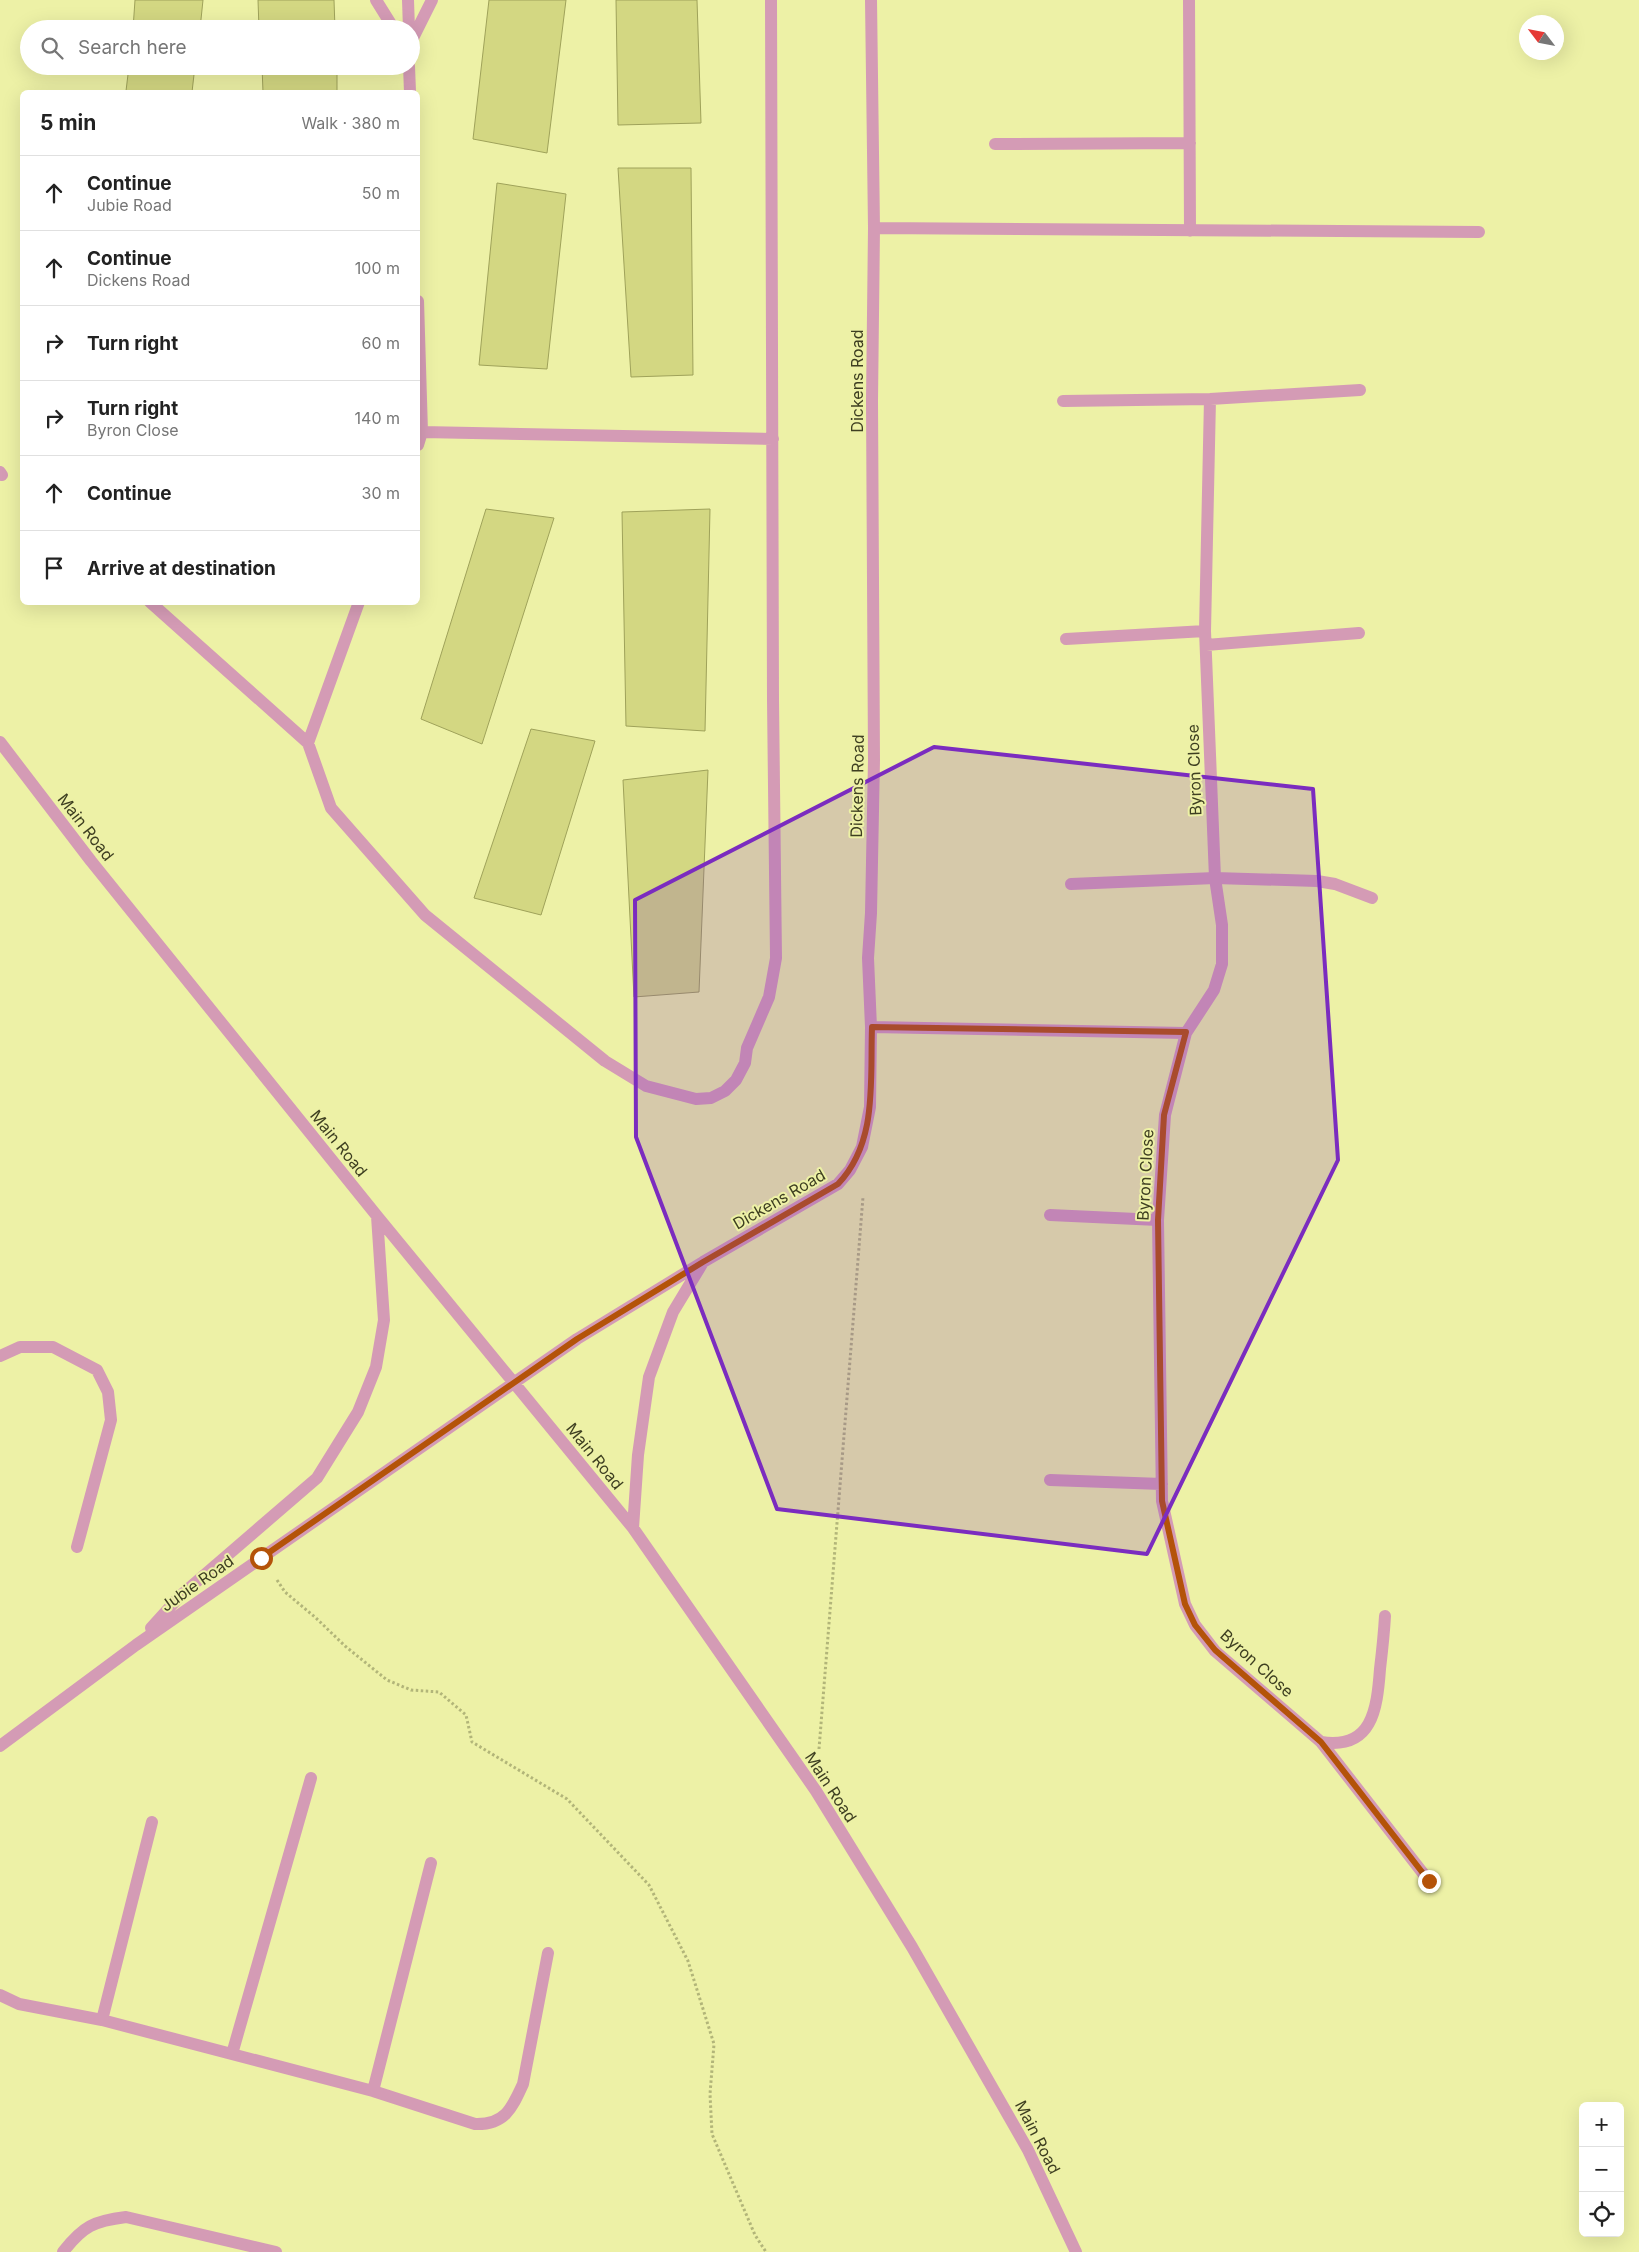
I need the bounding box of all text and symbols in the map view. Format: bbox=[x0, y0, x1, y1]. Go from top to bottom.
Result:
north arrow bbox=[1519, 15, 1564, 60]
search box bbox=[20, 20, 420, 75]
icon: search bbox=[38, 34, 66, 62]
text: Search here bbox=[78, 36, 187, 59]
text: 5 min bbox=[40, 110, 96, 135]
text: Walk · 380 m bbox=[301, 113, 400, 133]
text: Continue bbox=[87, 172, 172, 195]
icon: ahead bbox=[40, 179, 68, 207]
text: 50 m bbox=[362, 183, 400, 203]
text: Jubie Road bbox=[87, 195, 172, 215]
text: Continue bbox=[87, 247, 172, 270]
icon: ahead bbox=[40, 254, 68, 282]
text: 100 m bbox=[355, 258, 400, 278]
text: Dickens Road bbox=[87, 270, 190, 290]
icon: right bbox=[40, 329, 68, 357]
street label: Dickens Road bbox=[847, 329, 867, 433]
text: Turn right bbox=[87, 332, 178, 355]
text: 60 m bbox=[361, 333, 400, 353]
text: Turn right bbox=[87, 397, 178, 420]
icon: right bbox=[40, 404, 68, 432]
text: 140 m bbox=[355, 408, 400, 428]
text: Byron Close bbox=[87, 420, 179, 440]
icon: ahead bbox=[40, 479, 68, 507]
text: Continue bbox=[87, 482, 172, 505]
text: 30 m bbox=[362, 483, 400, 503]
icon: arrive bbox=[40, 554, 68, 582]
text: Arrive at destination bbox=[87, 557, 276, 580]
street label: Byron Close bbox=[1182, 724, 1206, 816]
street label: Dickens Road bbox=[846, 734, 868, 838]
street label: Main Road bbox=[54, 789, 118, 865]
street label: Main Road bbox=[306, 1106, 372, 1180]
street label: Byron Close bbox=[1133, 1129, 1157, 1221]
street label: Dickens Road bbox=[729, 1165, 829, 1233]
street label: Main Road bbox=[562, 1419, 628, 1493]
route start bbox=[250, 1547, 273, 1570]
street label: Jubie Road bbox=[157, 1551, 237, 1615]
street label: Byron Close bbox=[1216, 1625, 1298, 1701]
street label: Main Road bbox=[801, 1748, 861, 1826]
route end bbox=[1418, 1870, 1441, 1893]
street label: Main Road bbox=[1011, 2097, 1065, 2177]
map controls bbox=[1579, 2102, 1624, 2237]
button: + bbox=[1579, 2102, 1624, 2147]
button: − bbox=[1579, 2147, 1624, 2192]
button: locate bbox=[1579, 2192, 1624, 2237]

